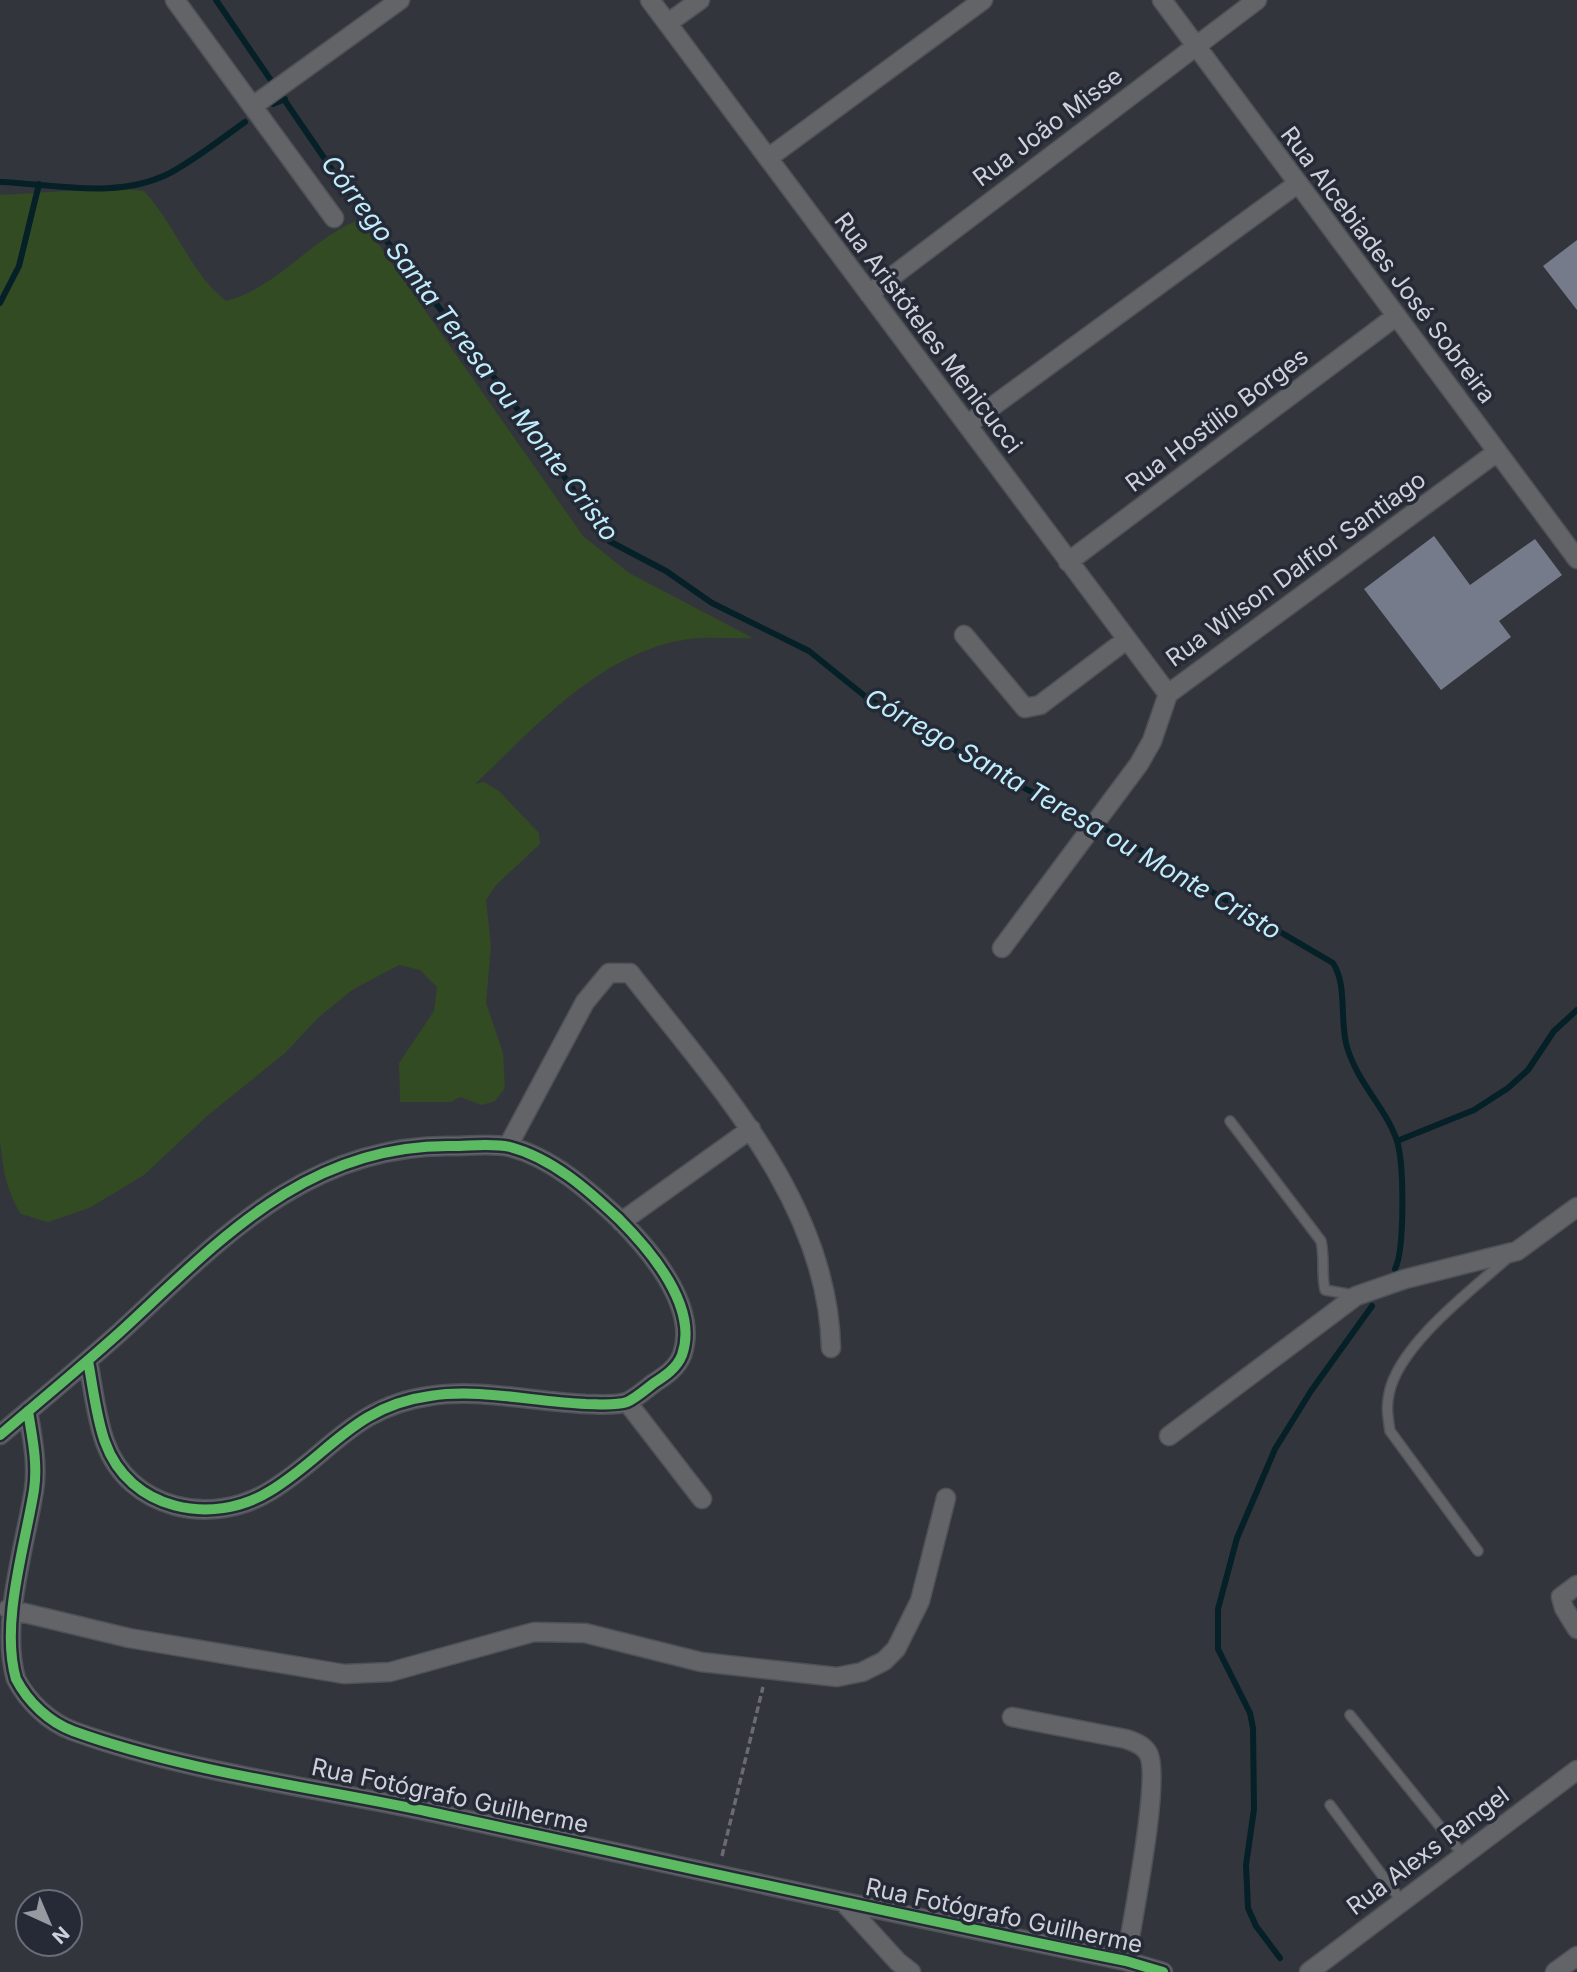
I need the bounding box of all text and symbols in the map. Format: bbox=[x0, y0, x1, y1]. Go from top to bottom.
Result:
street label: Rua João Misse bbox=[967, 61, 1128, 192]
street label: Rua Alcebiades José Sobreira bbox=[1275, 121, 1502, 409]
water label: Córrego Santa Teresa ou Monte Cristo bbox=[315, 149, 626, 547]
street label: Rua Aristóteles Menicucci bbox=[828, 207, 1028, 459]
street label: Rua Hostílio Borges bbox=[1120, 341, 1314, 498]
street label: Rua Wilson Dalfior Santiago bbox=[1160, 465, 1431, 673]
water label: Córrego Santa Teresa ou Monte Cristo bbox=[860, 681, 1287, 946]
street label: Rua Fotógrafo Guilherme bbox=[309, 1752, 591, 1839]
street label: Rua Alexs Rangel bbox=[1341, 1780, 1515, 1921]
street label: Rua Fotógrafo Guilherme bbox=[863, 1872, 1145, 1959]
north arrow bbox=[14, 1888, 84, 1958]
text: N bbox=[47, 1922, 74, 1948]

